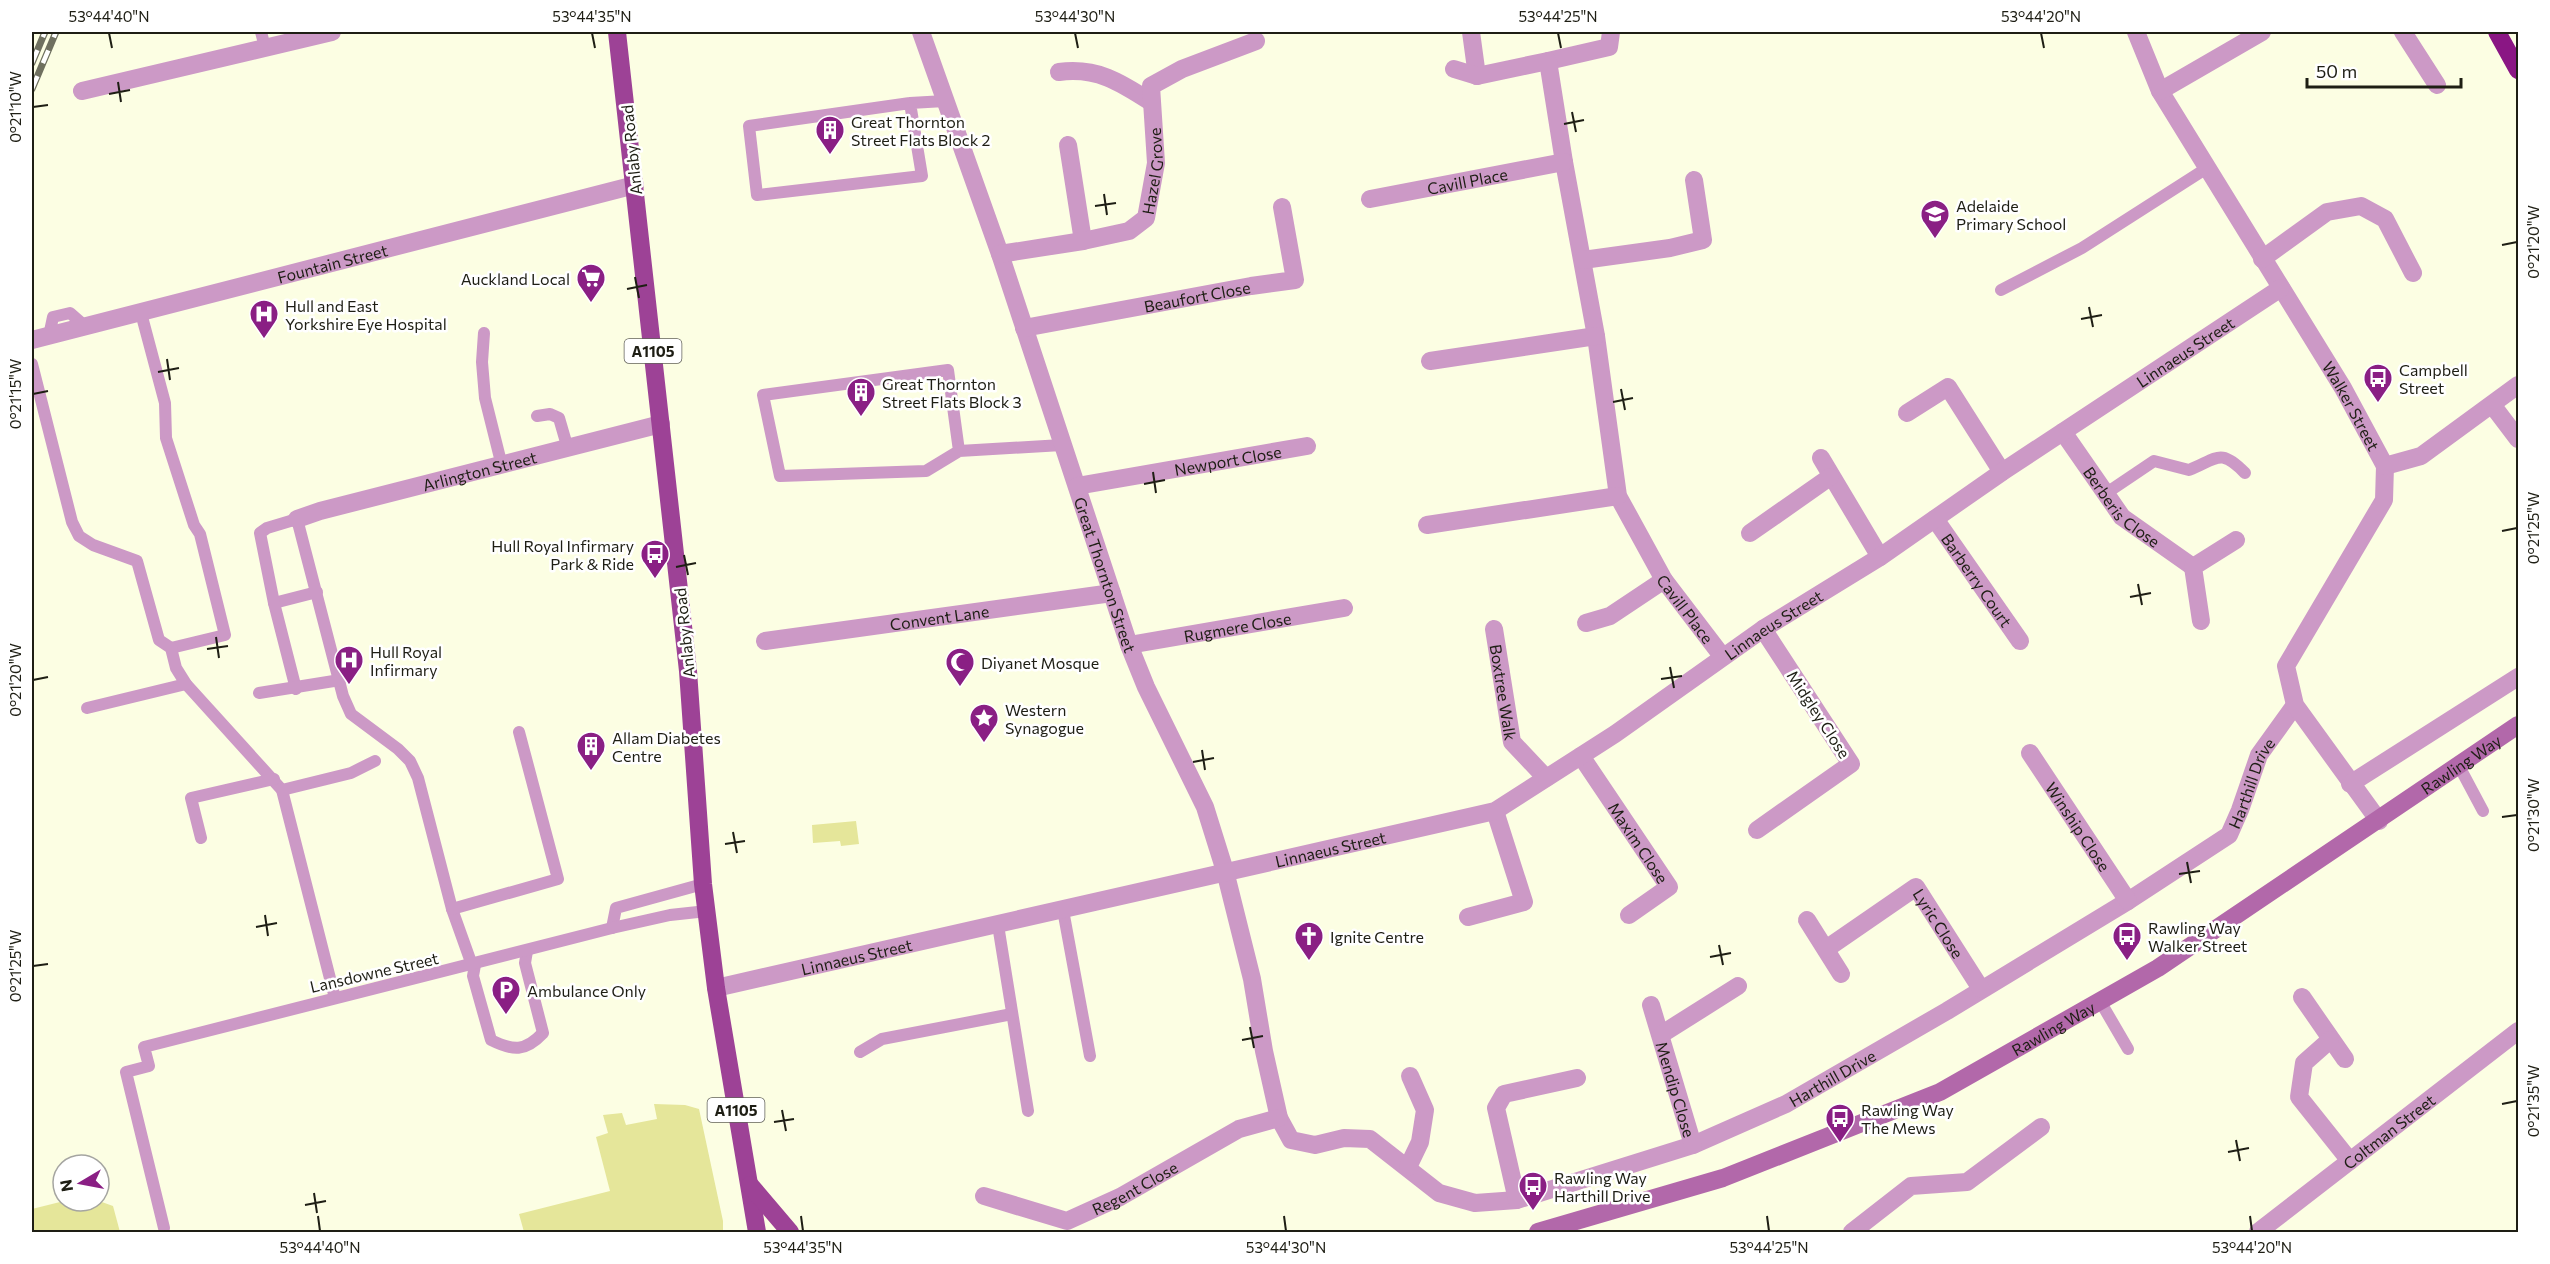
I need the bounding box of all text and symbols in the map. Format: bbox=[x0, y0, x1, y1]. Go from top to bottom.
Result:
text: 53°44'40"N bbox=[69, 7, 149, 25]
text: 53°44'35"N bbox=[552, 7, 632, 25]
text: 53°44'30"N bbox=[1035, 7, 1115, 25]
text: 53°44'25"N bbox=[1518, 7, 1598, 25]
text: 53°44'20"N bbox=[2001, 7, 2081, 25]
scale bar bbox=[2307, 51, 2462, 89]
text: 50 m bbox=[2316, 60, 2357, 82]
text: 0°21'10"W bbox=[6, 71, 24, 143]
street label: Anlaby Road bbox=[617, 104, 645, 196]
place label: Great Thornton Street Flats Block 2 bbox=[851, 112, 990, 149]
building icon: Great Thornton Street Flats Block 2 bbox=[814, 114, 846, 156]
street label: Hazel Grove bbox=[1137, 127, 1166, 216]
street label: Cavill Place bbox=[1425, 163, 1509, 197]
place label: Adelaide Primary School bbox=[1956, 196, 2066, 233]
school or university icon: Adelaide Primary School bbox=[1919, 198, 1951, 240]
text: 0°21'20"W bbox=[2524, 205, 2542, 279]
street label: Fountain Street bbox=[275, 239, 390, 286]
supermarket icon: Auckland Local bbox=[575, 262, 607, 304]
place label: Auckland Local bbox=[461, 269, 570, 288]
street label: Beaufort Close bbox=[1142, 277, 1252, 315]
place label: Hull and East Yorkshire Eye Hospital bbox=[285, 296, 447, 333]
hospital icon: Hull and East Yorkshire Eye Hospital bbox=[248, 298, 280, 340]
street label: Linnaeus Street bbox=[2132, 312, 2238, 390]
road number: A1105 bbox=[624, 339, 682, 363]
street label: Walker Street bbox=[2319, 357, 2384, 454]
text: 0°21'15"W bbox=[6, 359, 24, 429]
place label: Campbell Street bbox=[2399, 360, 2468, 397]
bus stop icon: Campbell Street bbox=[2362, 362, 2394, 404]
place label: Great Thornton Street Flats Block 3 bbox=[882, 374, 1022, 411]
building icon: Great Thornton Street Flats Block 3 bbox=[845, 376, 877, 418]
street label: Newport Close bbox=[1173, 441, 1283, 478]
street label: Arlington Street bbox=[420, 447, 539, 494]
street label: Berberis Close bbox=[2080, 463, 2164, 550]
text: 0°21'25"W bbox=[2524, 492, 2542, 564]
street label: Great Thornton Street bbox=[1071, 494, 1141, 655]
street label: Barberry Court bbox=[1938, 529, 2017, 630]
place label: Hull Royal Infirmary Park & Ride bbox=[491, 536, 634, 573]
bus stop icon: Hull Royal Infirmary Park & Ride bbox=[639, 538, 671, 580]
street label: Cavill Place bbox=[1653, 570, 1718, 647]
street label: Linnaeus Street bbox=[1720, 585, 1826, 663]
street label: Anlaby Road bbox=[670, 587, 698, 679]
street label: Convent Lane bbox=[889, 601, 990, 633]
street label: Rugmere Close bbox=[1182, 608, 1292, 645]
place label: Hull Royal Infirmary bbox=[370, 642, 442, 679]
text: 0°21'20"W bbox=[6, 643, 24, 717]
street label: Boxtree Walk bbox=[1487, 643, 1521, 742]
hospital icon: Hull Royal Infirmary bbox=[333, 644, 365, 686]
mosque icon: Diyanet Mosque bbox=[944, 646, 976, 688]
place label: Diyanet Mosque bbox=[981, 653, 1099, 672]
street label: Midgley Close bbox=[1783, 666, 1855, 762]
place label: Western Synagogue bbox=[1005, 700, 1084, 737]
place icon: Western Synagogue bbox=[968, 702, 1000, 744]
place label: Allam Diabetes Centre bbox=[612, 728, 721, 765]
building icon: Allam Diabetes Centre bbox=[575, 730, 607, 772]
street label: Rawling Way bbox=[2417, 730, 2504, 798]
street label: Harthill Drive bbox=[2224, 734, 2278, 831]
street label: Winship Close bbox=[2042, 778, 2115, 875]
text: 0°21'30"W bbox=[2524, 778, 2542, 852]
street label: Maxim Close bbox=[1605, 798, 1673, 886]
street label: Linnaeus Street bbox=[1273, 827, 1388, 870]
street label: Lyric Close bbox=[1910, 885, 1968, 961]
place label: Rawling Way Walker Street bbox=[2148, 918, 2248, 955]
church icon: Ignite Centre bbox=[1293, 920, 1325, 962]
bus stop icon: Rawling Way Walker Street bbox=[2111, 920, 2143, 962]
place label: Ignite Centre bbox=[1330, 927, 1424, 946]
text: 0°21'25"W bbox=[6, 930, 24, 1002]
street label: Linnaeus Street bbox=[799, 934, 914, 978]
street label: Lansdowne Street bbox=[308, 948, 440, 996]
parking icon: Ambulance Only bbox=[490, 974, 522, 1016]
place label: Ambulance Only bbox=[527, 981, 646, 1000]
street label: Rawling Way bbox=[2008, 997, 2098, 1059]
street label: Mendip Close bbox=[1653, 1039, 1700, 1139]
street label: Harthill Drive bbox=[1785, 1045, 1878, 1110]
text: 0°21'35"W bbox=[2524, 1065, 2542, 1137]
street label: Coltman Street bbox=[2339, 1089, 2439, 1173]
road number: A1105 bbox=[708, 1098, 764, 1122]
place label: Rawling Way The Mews bbox=[1861, 1100, 1954, 1137]
bus stop icon: Rawling Way The Mews bbox=[1824, 1102, 1856, 1144]
north arrow bbox=[51, 1153, 111, 1213]
street label: Regent Close bbox=[1089, 1157, 1181, 1218]
place label: Rawling Way Harthill Drive bbox=[1554, 1168, 1650, 1205]
bus stop icon: Rawling Way Harthill Drive bbox=[1517, 1170, 1549, 1212]
text: N bbox=[55, 1178, 76, 1193]
text: 53°44'40"N bbox=[280, 1238, 360, 1256]
text: 53°44'35"N bbox=[763, 1238, 843, 1256]
text: 53°44'30"N bbox=[1246, 1238, 1326, 1256]
text: 53°44'25"N bbox=[1729, 1238, 1809, 1256]
text: 53°44'20"N bbox=[2212, 1238, 2292, 1256]

